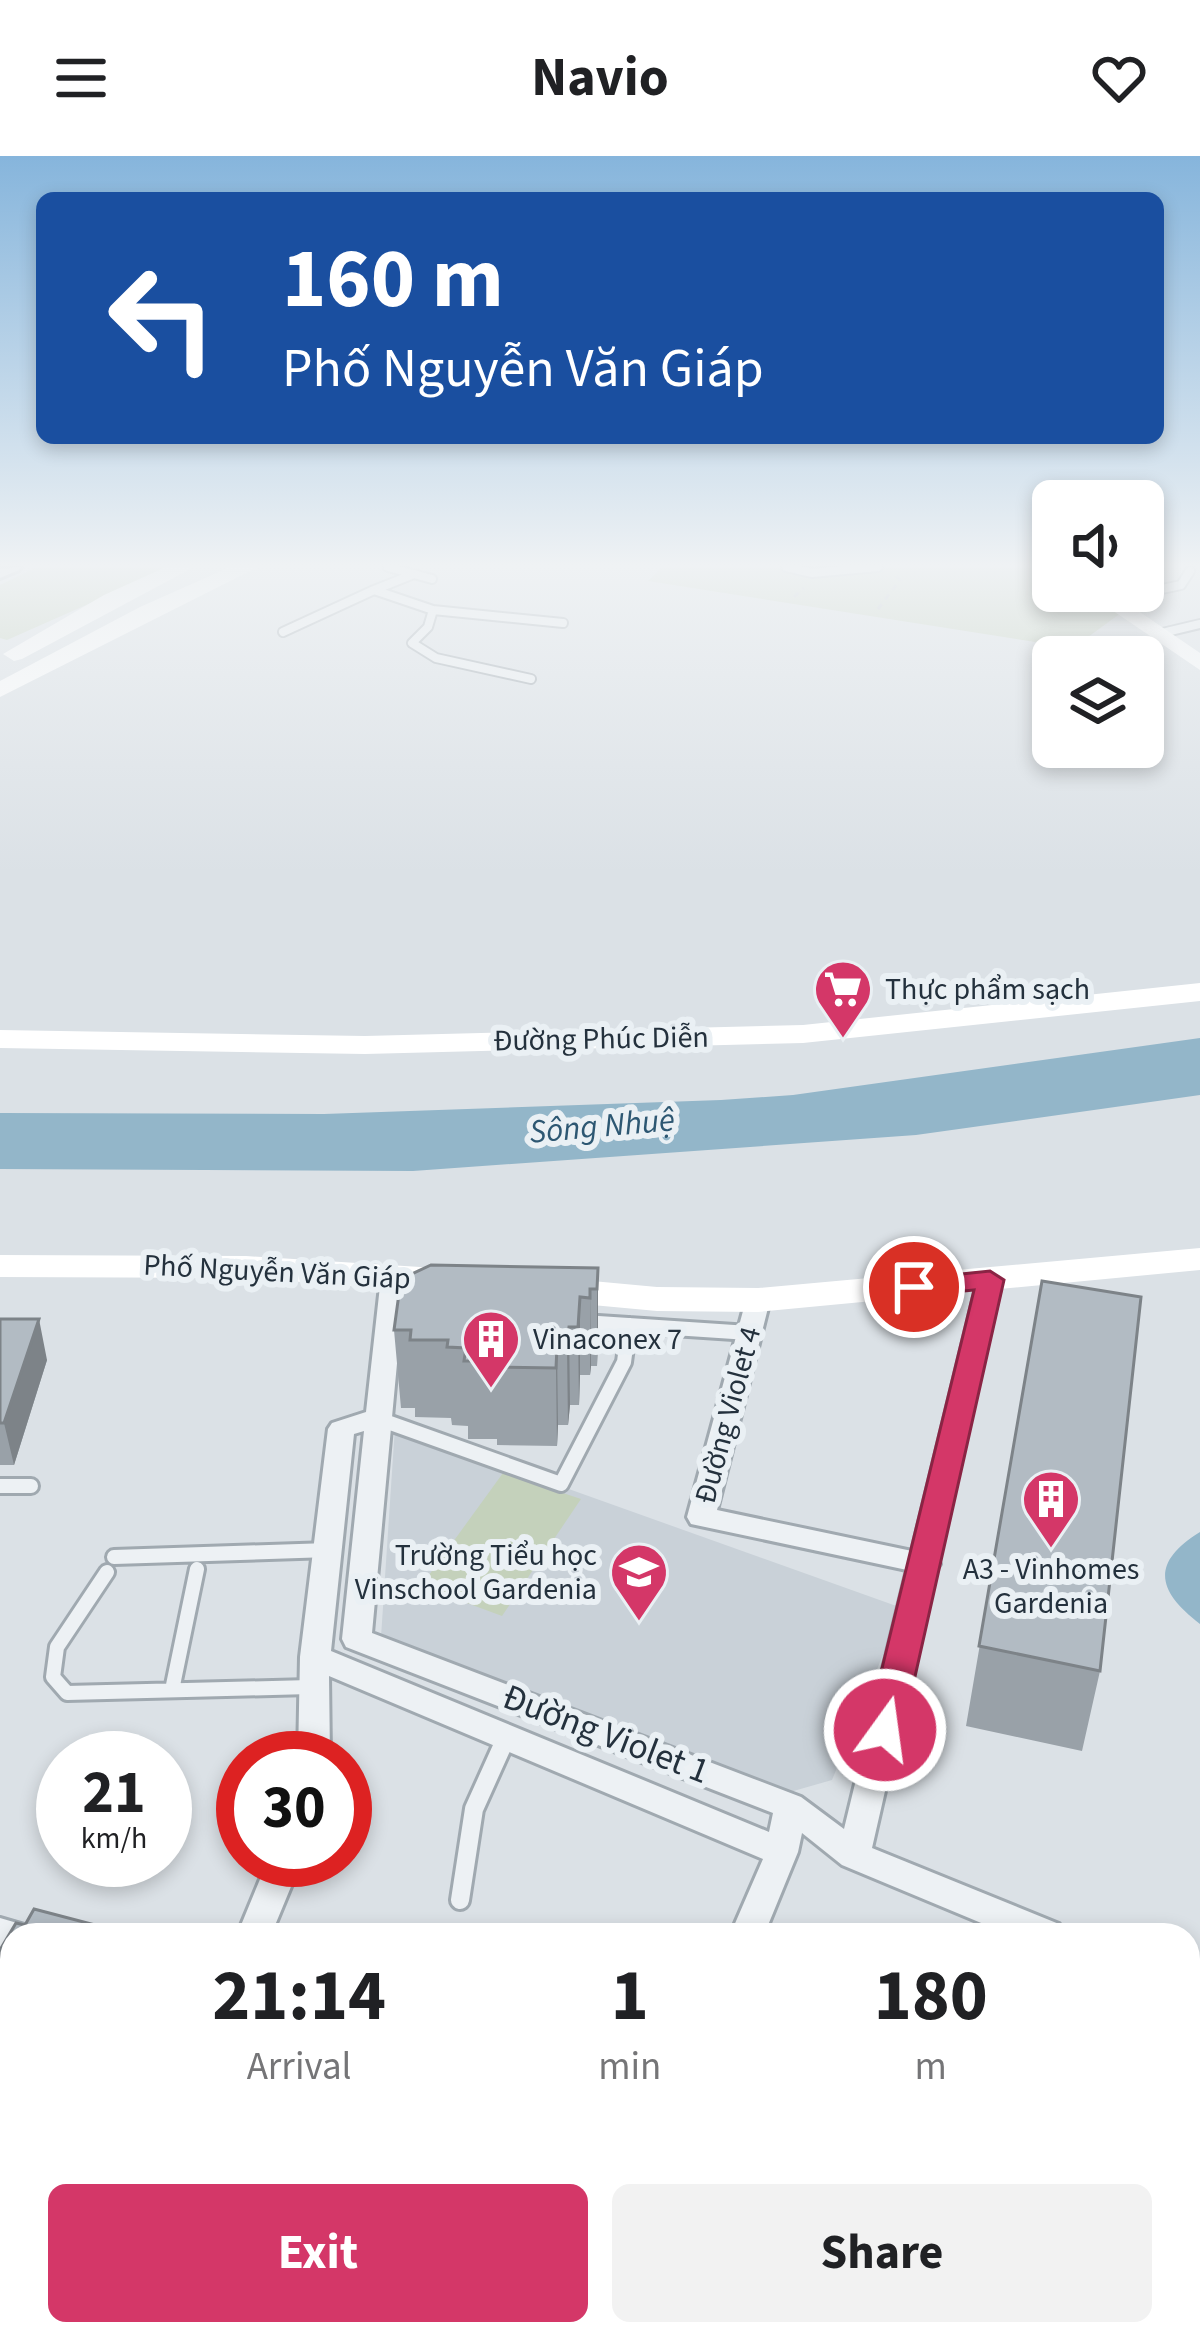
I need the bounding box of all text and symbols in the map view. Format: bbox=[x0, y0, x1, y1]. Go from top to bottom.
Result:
text: Navio bbox=[531, 40, 669, 117]
icon: menu bbox=[48, 45, 114, 111]
icon: heart bbox=[1086, 45, 1152, 111]
text: 160 m bbox=[282, 220, 504, 340]
icon: left bbox=[84, 240, 240, 396]
text: Phố Nguyễn Văn Giáp bbox=[282, 331, 764, 408]
map controls bbox=[1032, 480, 1164, 768]
button: sound bbox=[1032, 480, 1164, 612]
button: layers bbox=[1032, 636, 1164, 768]
supermarket icon: Thực phẩm sạch bbox=[812, 958, 874, 1040]
place label: Thực phẩm sạch bbox=[885, 968, 1090, 1011]
street label: Đường Phúc Diễn bbox=[493, 1016, 709, 1062]
water label: Sông Nhuệ bbox=[527, 1096, 677, 1156]
pin bbox=[863, 1236, 965, 1338]
street label: Phố Nguyễn Văn Giáp bbox=[142, 1244, 412, 1300]
icon: arrive bbox=[881, 1254, 947, 1320]
building icon: Vinaconex 7 bbox=[460, 1308, 522, 1390]
place label: Vinaconex 7 bbox=[533, 1318, 682, 1361]
street label: Đường Violet 4 bbox=[684, 1322, 772, 1508]
building icon: A3 - Vinhomes Gardenia bbox=[1020, 1468, 1082, 1550]
place label: Trường Tiểu học Vinschool Gardenia bbox=[355, 1534, 597, 1611]
school or university icon: Trường Tiểu học Vinschool Gardenia bbox=[608, 1541, 670, 1623]
place label: A3 - Vinhomes Gardenia bbox=[963, 1548, 1139, 1625]
position arrow bbox=[822, 1667, 948, 1793]
street label: Đường Violet 1 bbox=[495, 1671, 717, 1797]
speed limit sign: 30 bbox=[216, 1731, 372, 1887]
text: 21 bbox=[82, 1751, 146, 1836]
text: km/h bbox=[81, 1817, 147, 1860]
text: 21:14 bbox=[212, 1945, 386, 2048]
text: 1 bbox=[611, 1945, 649, 2048]
text: 180 bbox=[874, 1945, 988, 2048]
text: Arrival bbox=[247, 2039, 352, 2095]
text: min bbox=[598, 2039, 661, 2095]
text: m bbox=[915, 2039, 947, 2095]
button: Exit bbox=[48, 2184, 588, 2322]
button: Share bbox=[612, 2184, 1152, 2322]

